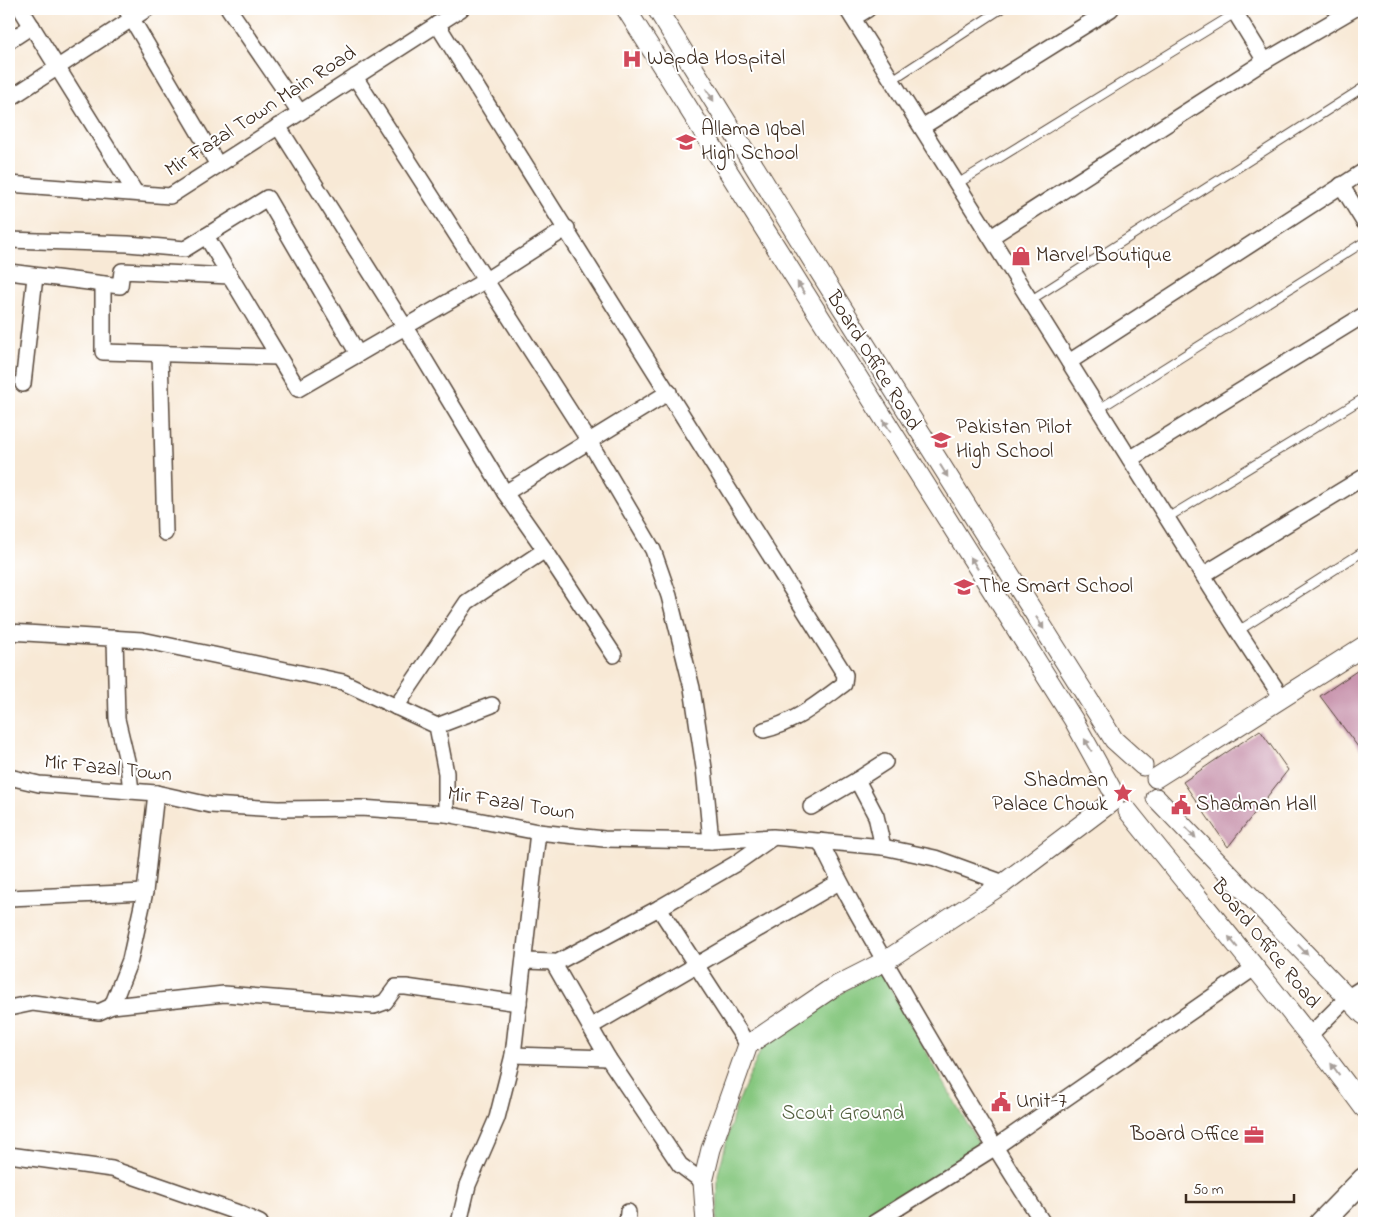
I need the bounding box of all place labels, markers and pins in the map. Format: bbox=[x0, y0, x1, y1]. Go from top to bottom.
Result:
place label: Wapda Hospital bbox=[647, 44, 785, 74]
hospital icon: Wapda Hospital bbox=[621, 48, 643, 70]
place label: Allama Iqbal High School bbox=[701, 115, 805, 171]
school or university icon: Allama Iqbal High School bbox=[675, 131, 697, 153]
place label: Marvel Boutique bbox=[1036, 241, 1172, 271]
shop icon: Marvel Boutique bbox=[1010, 245, 1032, 267]
place label: Pakistan Pilot High School bbox=[956, 413, 1072, 469]
school or university icon: Pakistan Pilot High School bbox=[930, 429, 952, 451]
place label: The Smart School bbox=[979, 572, 1133, 602]
school or university icon: The Smart School bbox=[953, 576, 975, 598]
place label: Shadman Palace Chowk bbox=[992, 766, 1109, 820]
place icon: Shadman Palace Chowk bbox=[1112, 782, 1134, 804]
place label: Shadman Hall bbox=[1196, 790, 1316, 820]
public building icon: Shadman Hall bbox=[1170, 794, 1192, 816]
place label: Unit-7 bbox=[1016, 1087, 1067, 1117]
public building icon: Unit-7 bbox=[990, 1091, 1012, 1113]
place label: Board Office bbox=[1129, 1120, 1240, 1150]
office icon: Board Office bbox=[1243, 1124, 1265, 1146]

